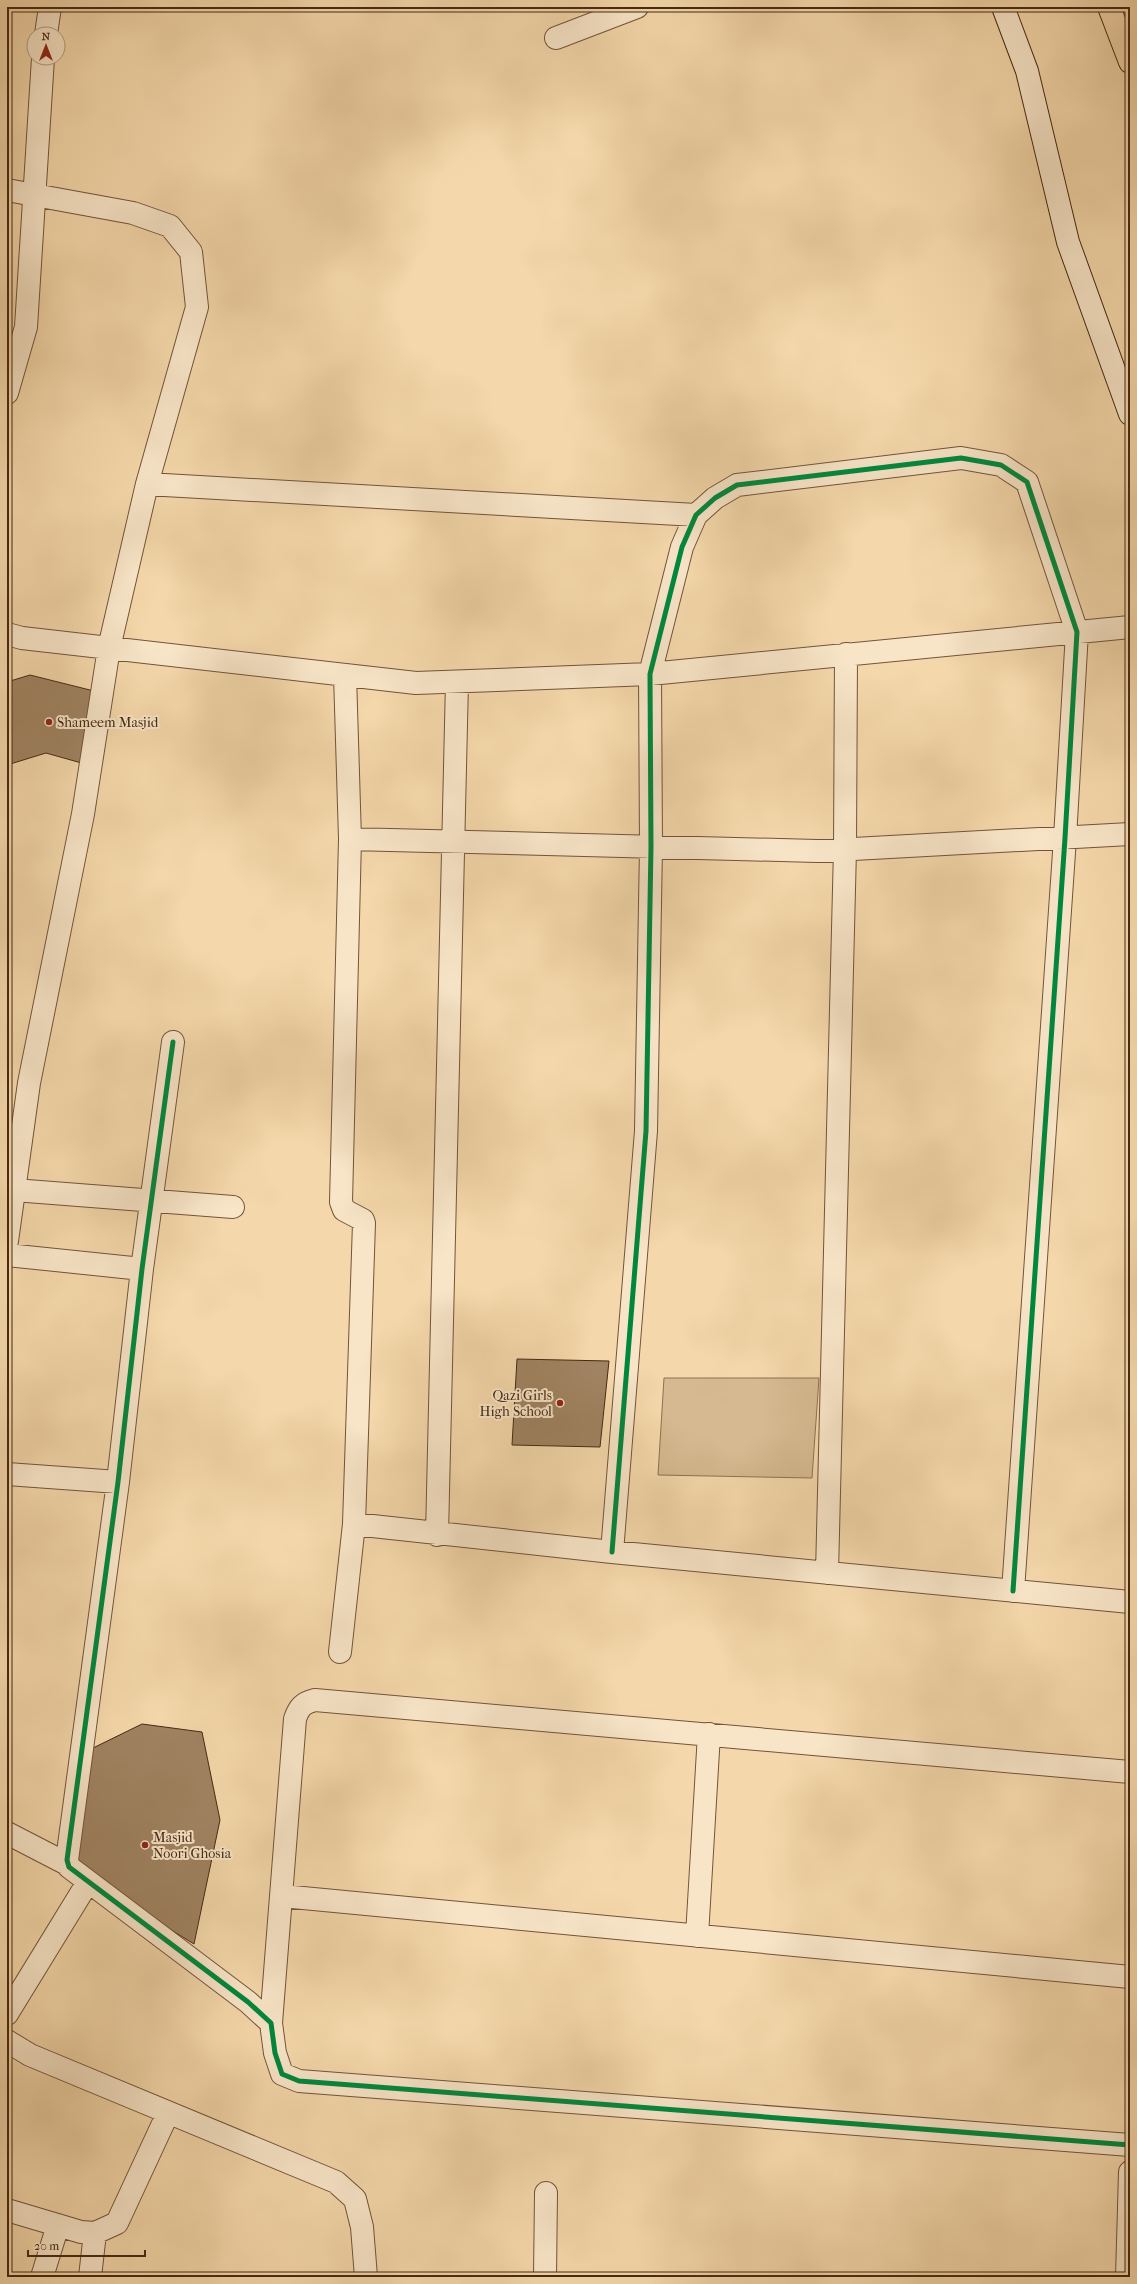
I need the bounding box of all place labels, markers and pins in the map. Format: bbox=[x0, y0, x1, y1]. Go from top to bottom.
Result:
place label: Shameem Masjid bbox=[57, 714, 159, 731]
marker: Shameem Masjid bbox=[44, 717, 54, 727]
place label: Qazi Girls High School bbox=[479, 1387, 552, 1420]
marker: Qazi Girls High School bbox=[555, 1398, 565, 1408]
place label: Masjid Noori Ghosia bbox=[153, 1829, 232, 1862]
marker: Masjid Noori Ghosia bbox=[140, 1840, 150, 1850]

